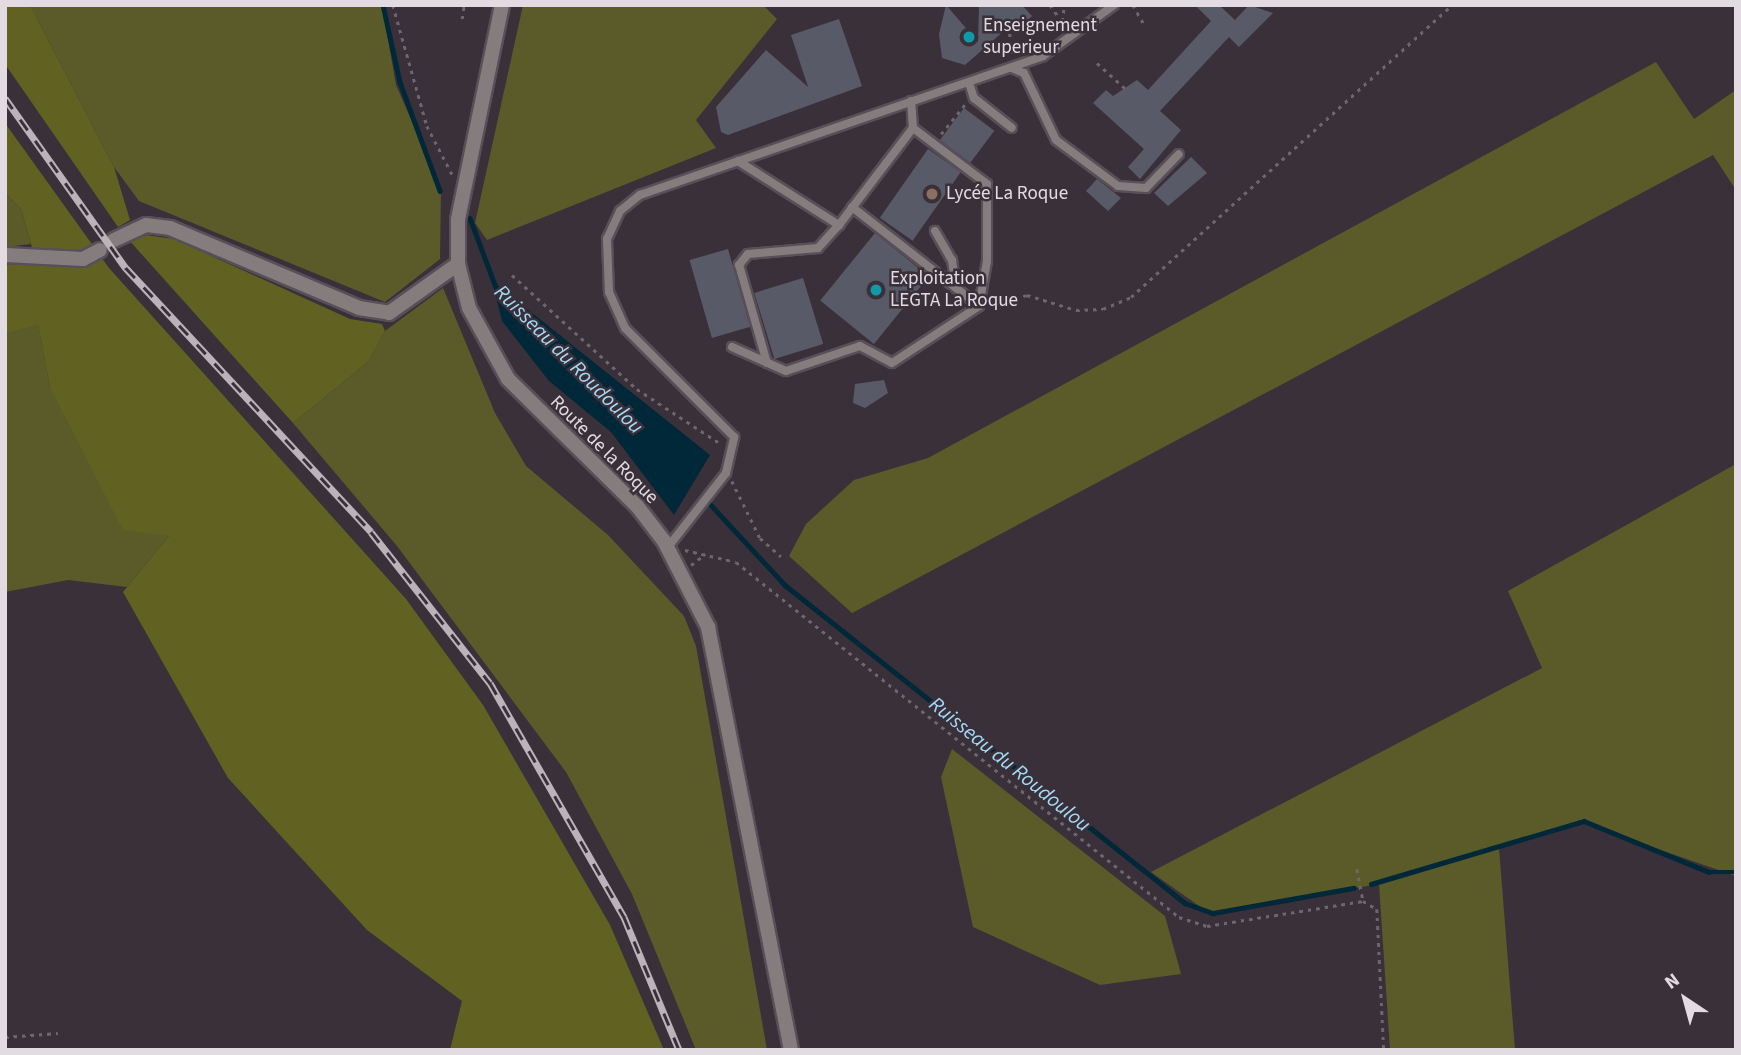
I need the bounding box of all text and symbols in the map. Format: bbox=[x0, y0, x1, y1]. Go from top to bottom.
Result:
place label: Enseignement superieur bbox=[983, 15, 1097, 59]
marker: Enseignement superieur bbox=[961, 29, 977, 45]
place label: Lycée La Roque bbox=[946, 183, 1068, 205]
marker: Lycée La Roque bbox=[924, 186, 940, 202]
place label: Exploitation LEGTA La Roque bbox=[890, 268, 1018, 312]
water label: Ruisseau du Roudoulou bbox=[489, 279, 649, 439]
marker: Exploitation LEGTA La Roque bbox=[868, 282, 884, 298]
street label: Route de la Roque bbox=[545, 391, 663, 509]
water label: Ruisseau du Roudoulou bbox=[924, 691, 1096, 837]
north arrow bbox=[1650, 964, 1720, 1034]
text: N bbox=[1659, 967, 1685, 996]

